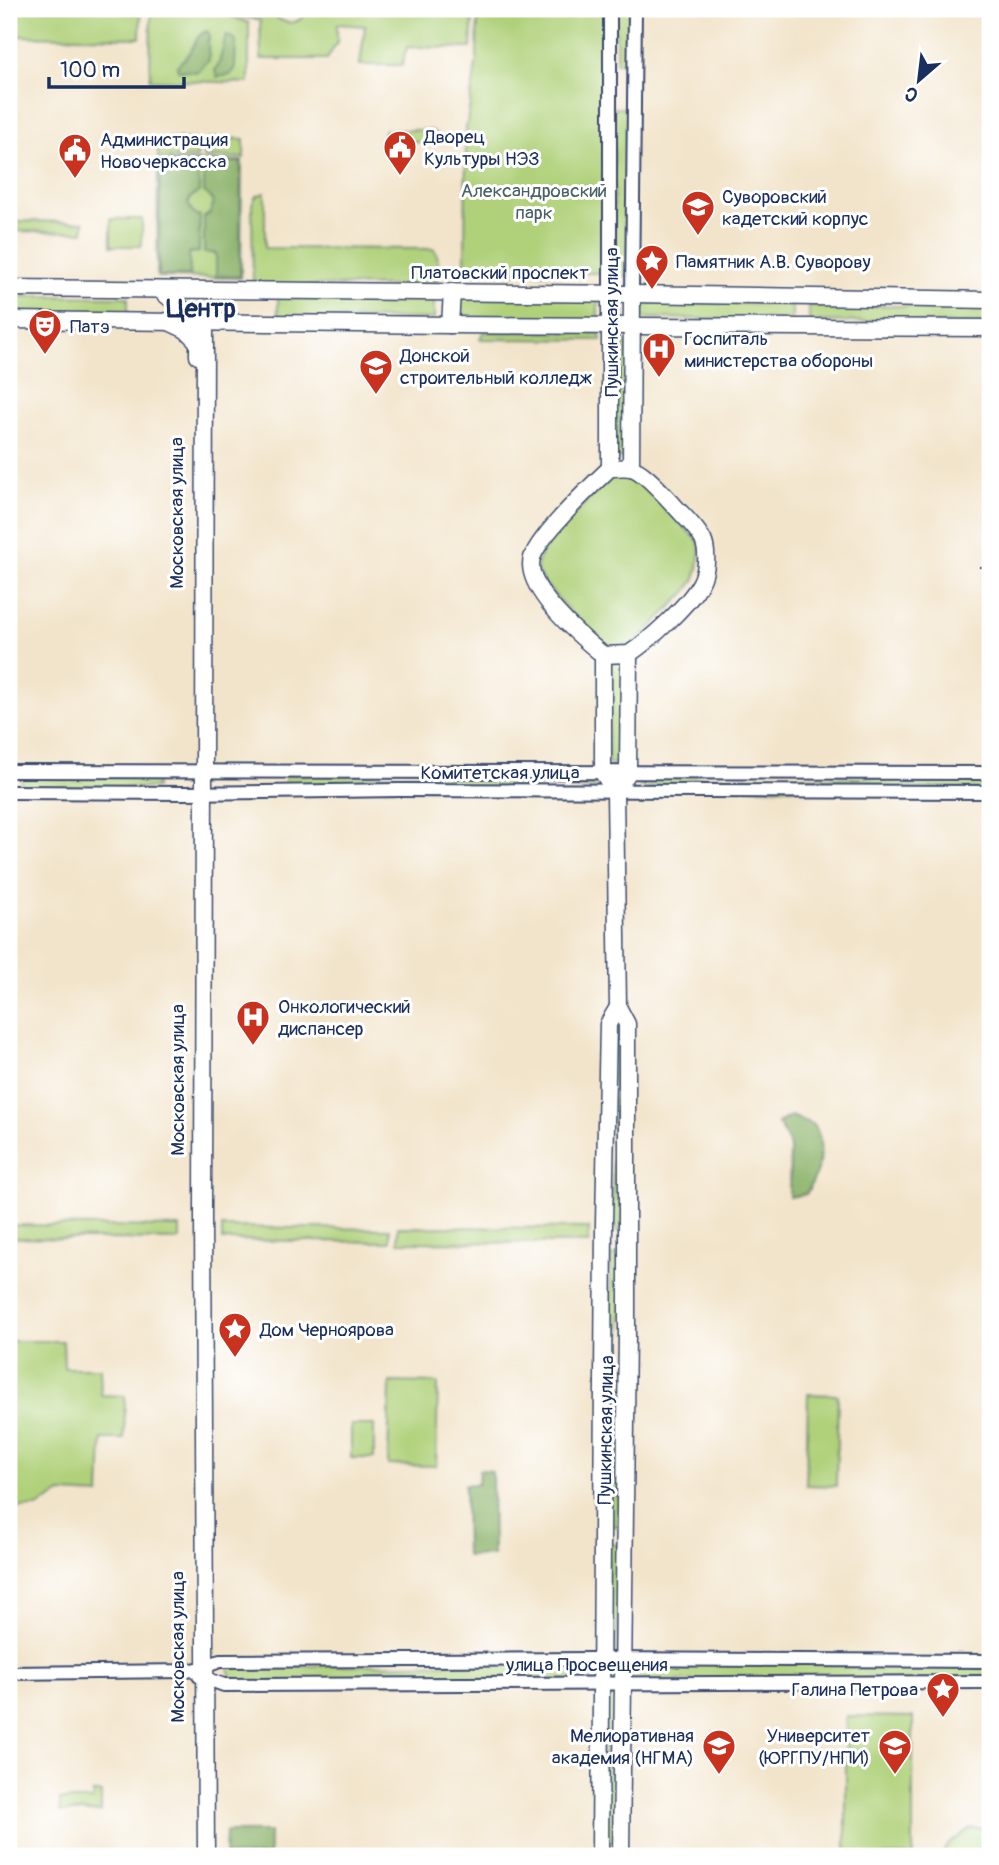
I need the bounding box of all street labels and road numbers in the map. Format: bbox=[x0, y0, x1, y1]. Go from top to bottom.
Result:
street label: Пушкинская улица bbox=[600, 247, 624, 397]
street label: Платовский проспект bbox=[411, 261, 589, 285]
street label: Московская улица bbox=[165, 437, 189, 589]
street label: Комитетская улица bbox=[420, 761, 580, 785]
street label: Московская улица bbox=[166, 1004, 190, 1156]
street label: Пушкинская улица bbox=[593, 1355, 619, 1505]
street label: Московская улица bbox=[166, 1571, 190, 1723]
street label: улица Просвещения bbox=[505, 1653, 668, 1677]

